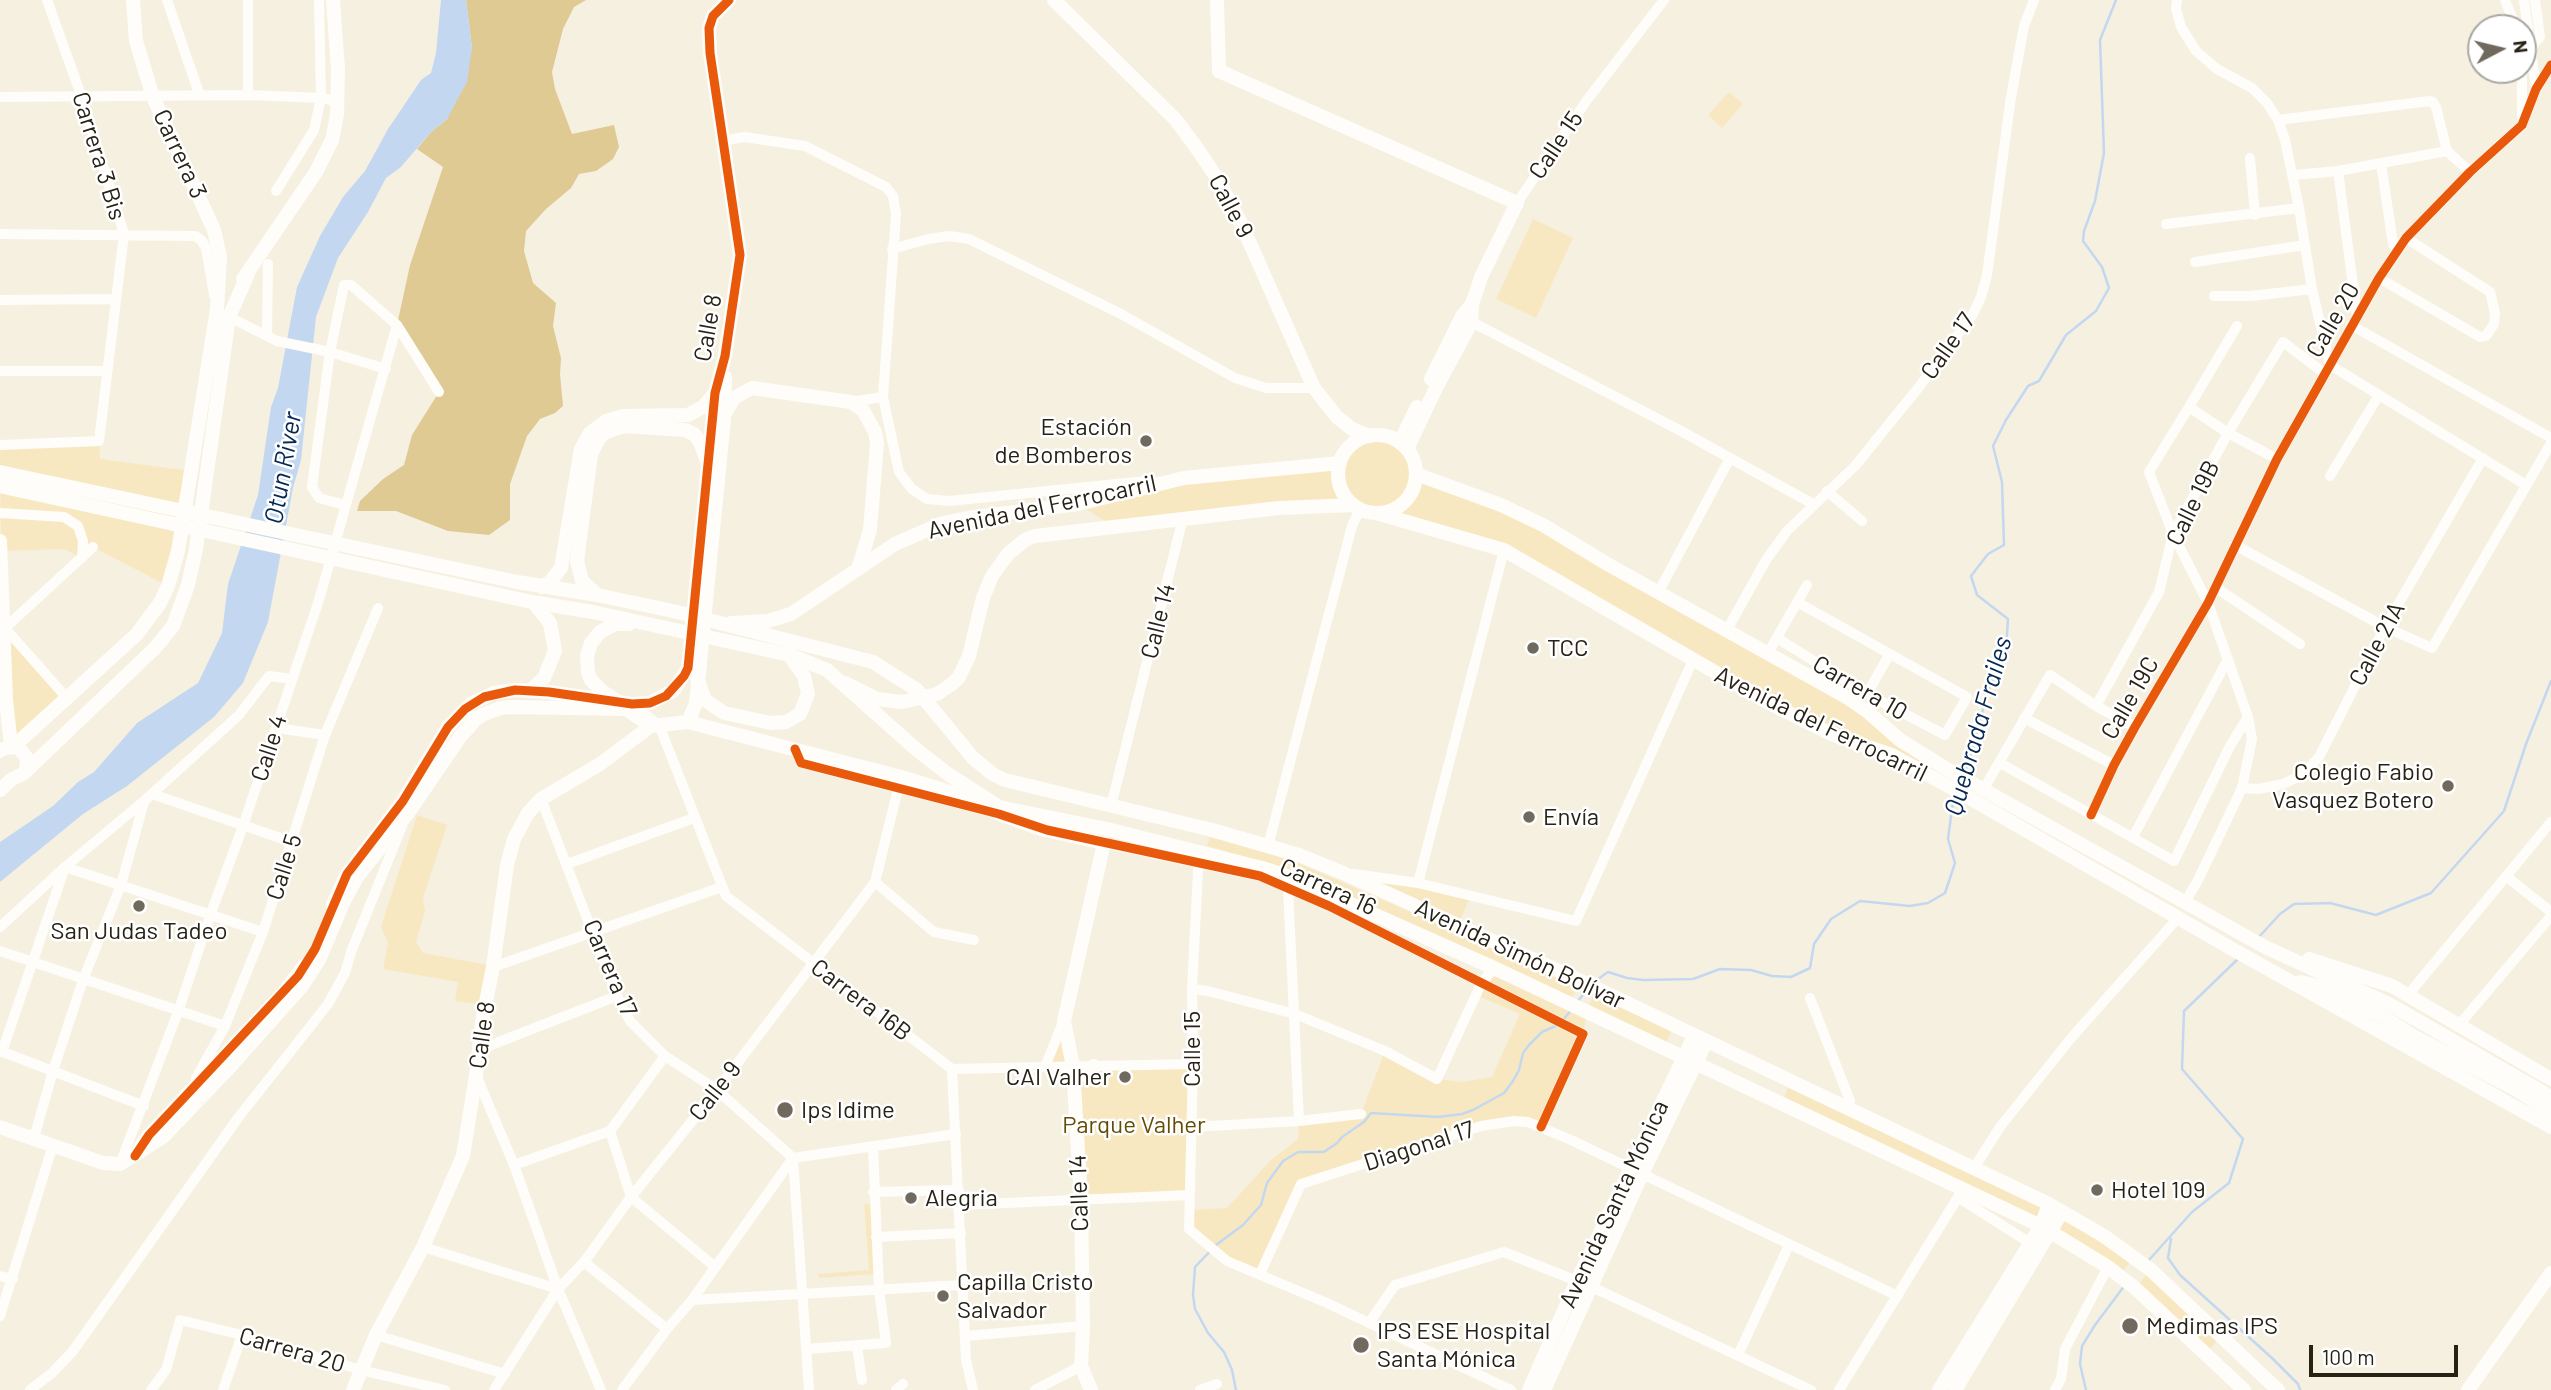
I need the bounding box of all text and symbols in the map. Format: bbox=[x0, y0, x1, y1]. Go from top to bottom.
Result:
north arrow bbox=[2467, 14, 2537, 84]
text: N bbox=[2509, 39, 2534, 54]
street label: Carrera 3 Bis bbox=[66, 88, 132, 224]
street label: Carrera 3 bbox=[147, 105, 213, 203]
street label: Calle 15 bbox=[1523, 105, 1589, 185]
street label: Calle 9 bbox=[1202, 169, 1260, 243]
street label: Calle 20 bbox=[2300, 277, 2366, 363]
street label: Calle 8 bbox=[688, 292, 728, 364]
street label: Calle 17 bbox=[1915, 307, 1981, 385]
water label: Otun River bbox=[258, 410, 308, 526]
place label: Estación de Bomberos bbox=[994, 413, 1132, 469]
marker: Estación de Bomberos bbox=[1138, 433, 1154, 449]
street label: Calle 19B bbox=[2160, 456, 2226, 550]
street label: Avenida del Ferrocarril bbox=[925, 469, 1159, 545]
street label: Calle 14 bbox=[1135, 580, 1181, 662]
street label: Calle 21A bbox=[2343, 597, 2411, 691]
water label: Quebrada Frailes bbox=[1938, 633, 2018, 819]
place label: TCC bbox=[1547, 634, 1589, 662]
marker: TCC bbox=[1525, 640, 1541, 656]
street label: Carrera 10 bbox=[1808, 649, 1912, 727]
street label: Calle 19C bbox=[2095, 651, 2165, 745]
street label: Avenida del Ferrocarril bbox=[1710, 660, 1932, 788]
street label: Calle 4 bbox=[245, 711, 293, 785]
place label: Colegio Fabio Vasquez Botero bbox=[2272, 758, 2434, 814]
marker: Colegio Fabio Vasquez Botero bbox=[2440, 778, 2456, 794]
place label: Envía bbox=[1543, 803, 1599, 831]
marker: Envía bbox=[1521, 809, 1537, 825]
street label: Calle 5 bbox=[260, 830, 308, 904]
street label: Carrera 16 bbox=[1275, 852, 1381, 922]
street label: Avenida Simón Bolívar bbox=[1411, 893, 1629, 1015]
marker: San Judas Tadeo bbox=[131, 898, 147, 914]
street label: Carrera 17 bbox=[577, 915, 643, 1021]
place label: San Judas Tadeo bbox=[51, 917, 227, 945]
street label: Carrera 16B bbox=[805, 953, 917, 1047]
street label: Calle 8 bbox=[463, 999, 501, 1071]
street label: Calle 15 bbox=[1178, 1011, 1206, 1087]
street label: Calle 9 bbox=[683, 1055, 747, 1127]
place label: CAI Valher bbox=[1006, 1063, 1111, 1091]
marker: CAI Valher bbox=[1117, 1069, 1133, 1085]
place label: Ips Idime bbox=[801, 1096, 895, 1124]
street label: Avenida Santa Mónica bbox=[1553, 1096, 1675, 1312]
marker: Ips Idime bbox=[775, 1100, 795, 1120]
park label: Parque Valher bbox=[1062, 1111, 1206, 1139]
street label: Diagonal 17 bbox=[1360, 1115, 1478, 1177]
street label: Calle 14 bbox=[1063, 1154, 1095, 1232]
place label: Hotel 109 bbox=[2111, 1176, 2206, 1204]
marker: Hotel 109 bbox=[2089, 1182, 2105, 1198]
place label: Alegria bbox=[925, 1184, 998, 1212]
marker: Alegria bbox=[903, 1190, 919, 1206]
place label: Capilla Cristo Salvador bbox=[957, 1268, 1094, 1324]
marker: Capilla Cristo Salvador bbox=[935, 1288, 951, 1304]
place label: Medimas IPS bbox=[2146, 1312, 2278, 1340]
marker: Medimas IPS bbox=[2120, 1316, 2140, 1336]
place label: IPS ESE Hospital Santa Mónica bbox=[1377, 1317, 1550, 1373]
street label: Carrera 20 bbox=[236, 1321, 348, 1379]
scale bar bbox=[2313, 1330, 2462, 1374]
marker: IPS ESE Hospital Santa Mónica bbox=[1351, 1335, 1371, 1355]
text: 100 m bbox=[2322, 1344, 2375, 1369]

